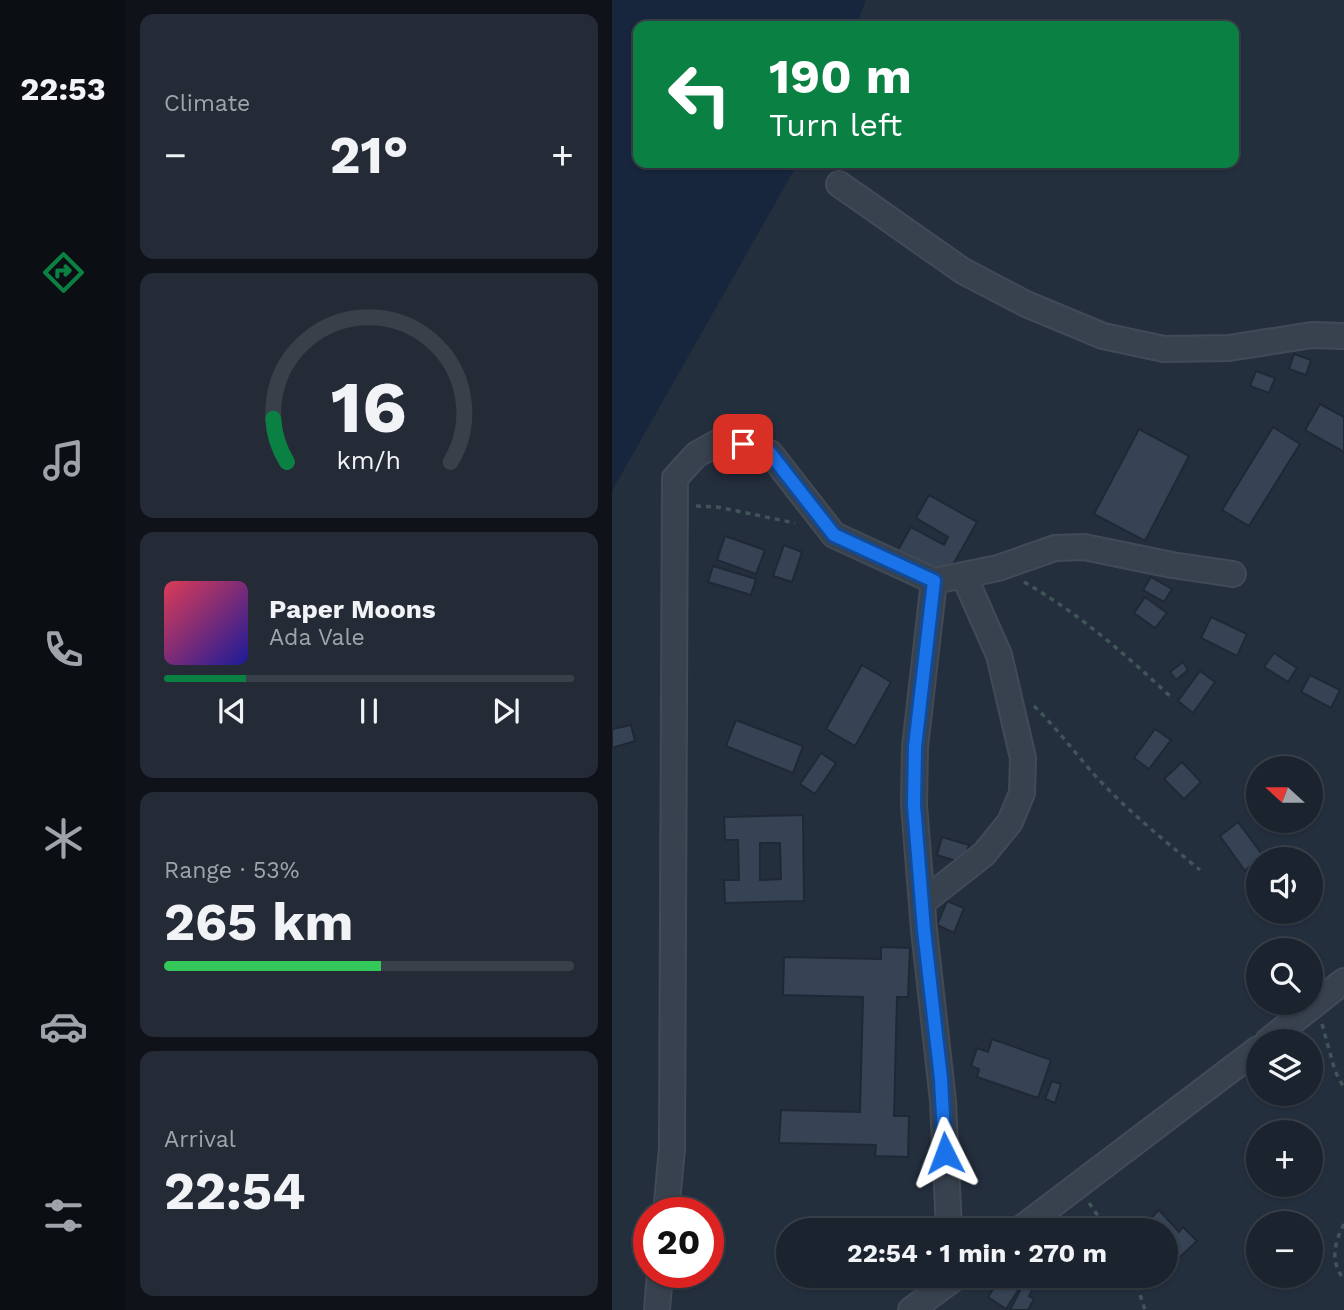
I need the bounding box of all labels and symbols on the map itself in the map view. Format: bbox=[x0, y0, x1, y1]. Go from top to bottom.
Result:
pin bbox=[713, 414, 773, 474]
north arrow bbox=[1246, 756, 1322, 833]
position arrow bbox=[908, 1116, 982, 1190]
speed limit sign: 20 bbox=[633, 1197, 724, 1288]

